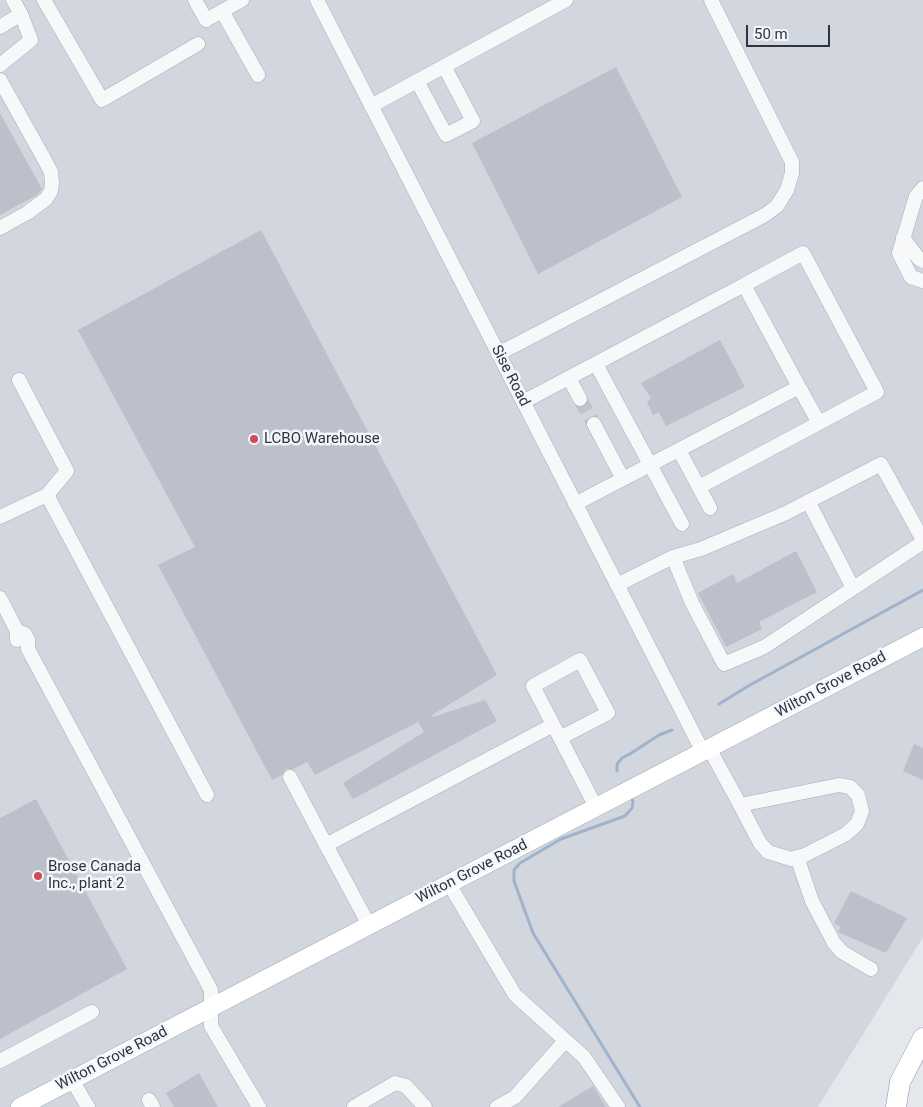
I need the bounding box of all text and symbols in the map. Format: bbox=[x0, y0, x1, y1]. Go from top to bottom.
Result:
scale bar bbox=[748, 15, 832, 47]
text: 50 m bbox=[754, 25, 788, 43]
street label: Sise Road bbox=[487, 342, 533, 410]
place label: LCBO Warehouse bbox=[264, 430, 380, 448]
marker: LCBO Warehouse bbox=[248, 433, 260, 445]
street label: Wilton Grove Road bbox=[773, 648, 889, 722]
street label: Wilton Grove Road bbox=[413, 836, 531, 908]
place label: Brose Canada Inc., plant 2 bbox=[48, 858, 141, 893]
marker: Brose Canada Inc., plant 2 bbox=[32, 870, 44, 882]
street label: Wilton Grove Road bbox=[53, 1023, 171, 1095]

